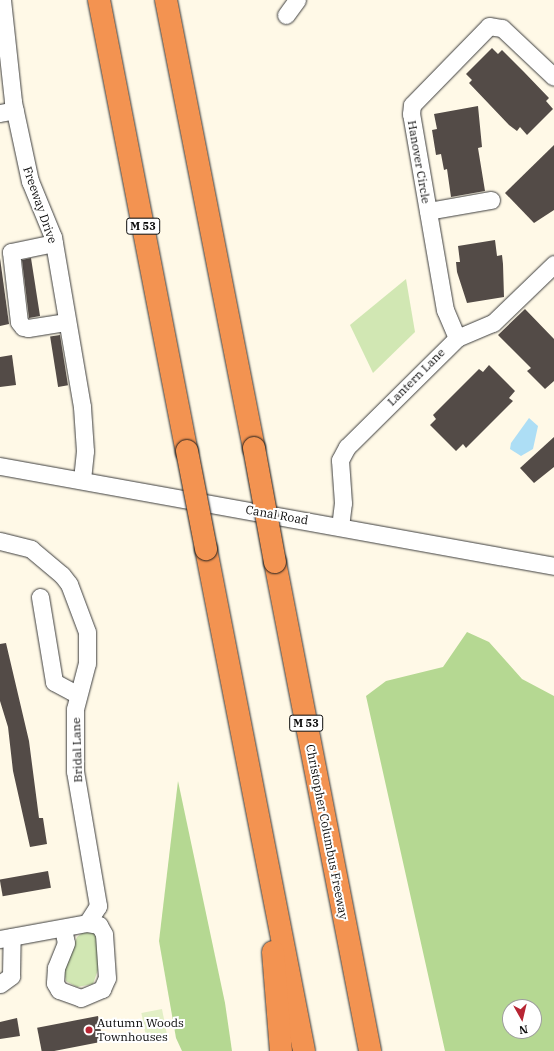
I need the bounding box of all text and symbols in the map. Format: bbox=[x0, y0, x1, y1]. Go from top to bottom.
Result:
street label: Hanover Circle bbox=[405, 119, 433, 205]
street label: Freeway Drive bbox=[20, 165, 60, 245]
road number: M 53 bbox=[126, 217, 160, 235]
street label: Lantern Lane bbox=[384, 345, 448, 409]
street label: Canal Road bbox=[245, 502, 309, 528]
road number: M 53 bbox=[289, 714, 323, 732]
street label: Bridal Lane bbox=[69, 717, 85, 783]
street label: Christopher Columbus Freeway bbox=[303, 743, 351, 921]
north arrow bbox=[502, 999, 542, 1039]
place label: Autumn Woods Townhouses bbox=[97, 1016, 184, 1044]
text: N bbox=[518, 1022, 529, 1037]
marker: Autumn Woods Townhouses bbox=[84, 1025, 94, 1035]

